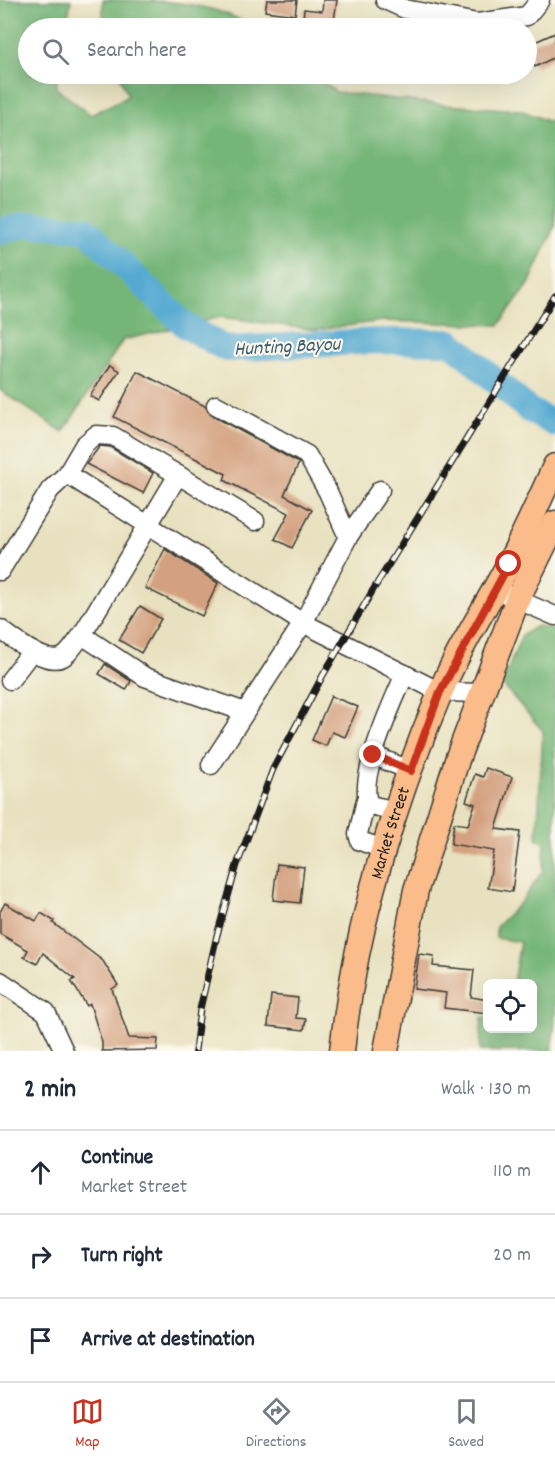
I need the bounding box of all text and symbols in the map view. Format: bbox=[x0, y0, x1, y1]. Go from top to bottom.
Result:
search box bbox=[18, 18, 537, 84]
icon: search bbox=[39, 35, 72, 68]
text: Search here bbox=[87, 36, 186, 67]
water label: Hunting Bayou bbox=[233, 331, 342, 365]
route start bbox=[495, 550, 521, 576]
route end bbox=[359, 741, 385, 767]
street label: Market Street bbox=[366, 783, 418, 882]
map controls bbox=[483, 979, 537, 1033]
button: locate bbox=[483, 979, 537, 1033]
text: 2 min bbox=[24, 1072, 76, 1109]
text: Walk · 130 m bbox=[441, 1076, 531, 1104]
text: Continue bbox=[81, 1143, 153, 1174]
icon: ahead bbox=[24, 1156, 57, 1189]
text: 110 m bbox=[493, 1158, 531, 1186]
text: Market Street bbox=[81, 1174, 187, 1202]
icon: right bbox=[24, 1240, 57, 1273]
text: Turn right bbox=[81, 1241, 163, 1272]
text: 20 m bbox=[493, 1242, 531, 1270]
icon: arrive bbox=[24, 1324, 57, 1357]
text: Arrive at destination bbox=[81, 1325, 255, 1356]
tab: Map bbox=[71, 1395, 104, 1454]
tab: Directions bbox=[246, 1395, 306, 1454]
tab: Saved bbox=[448, 1395, 484, 1454]

